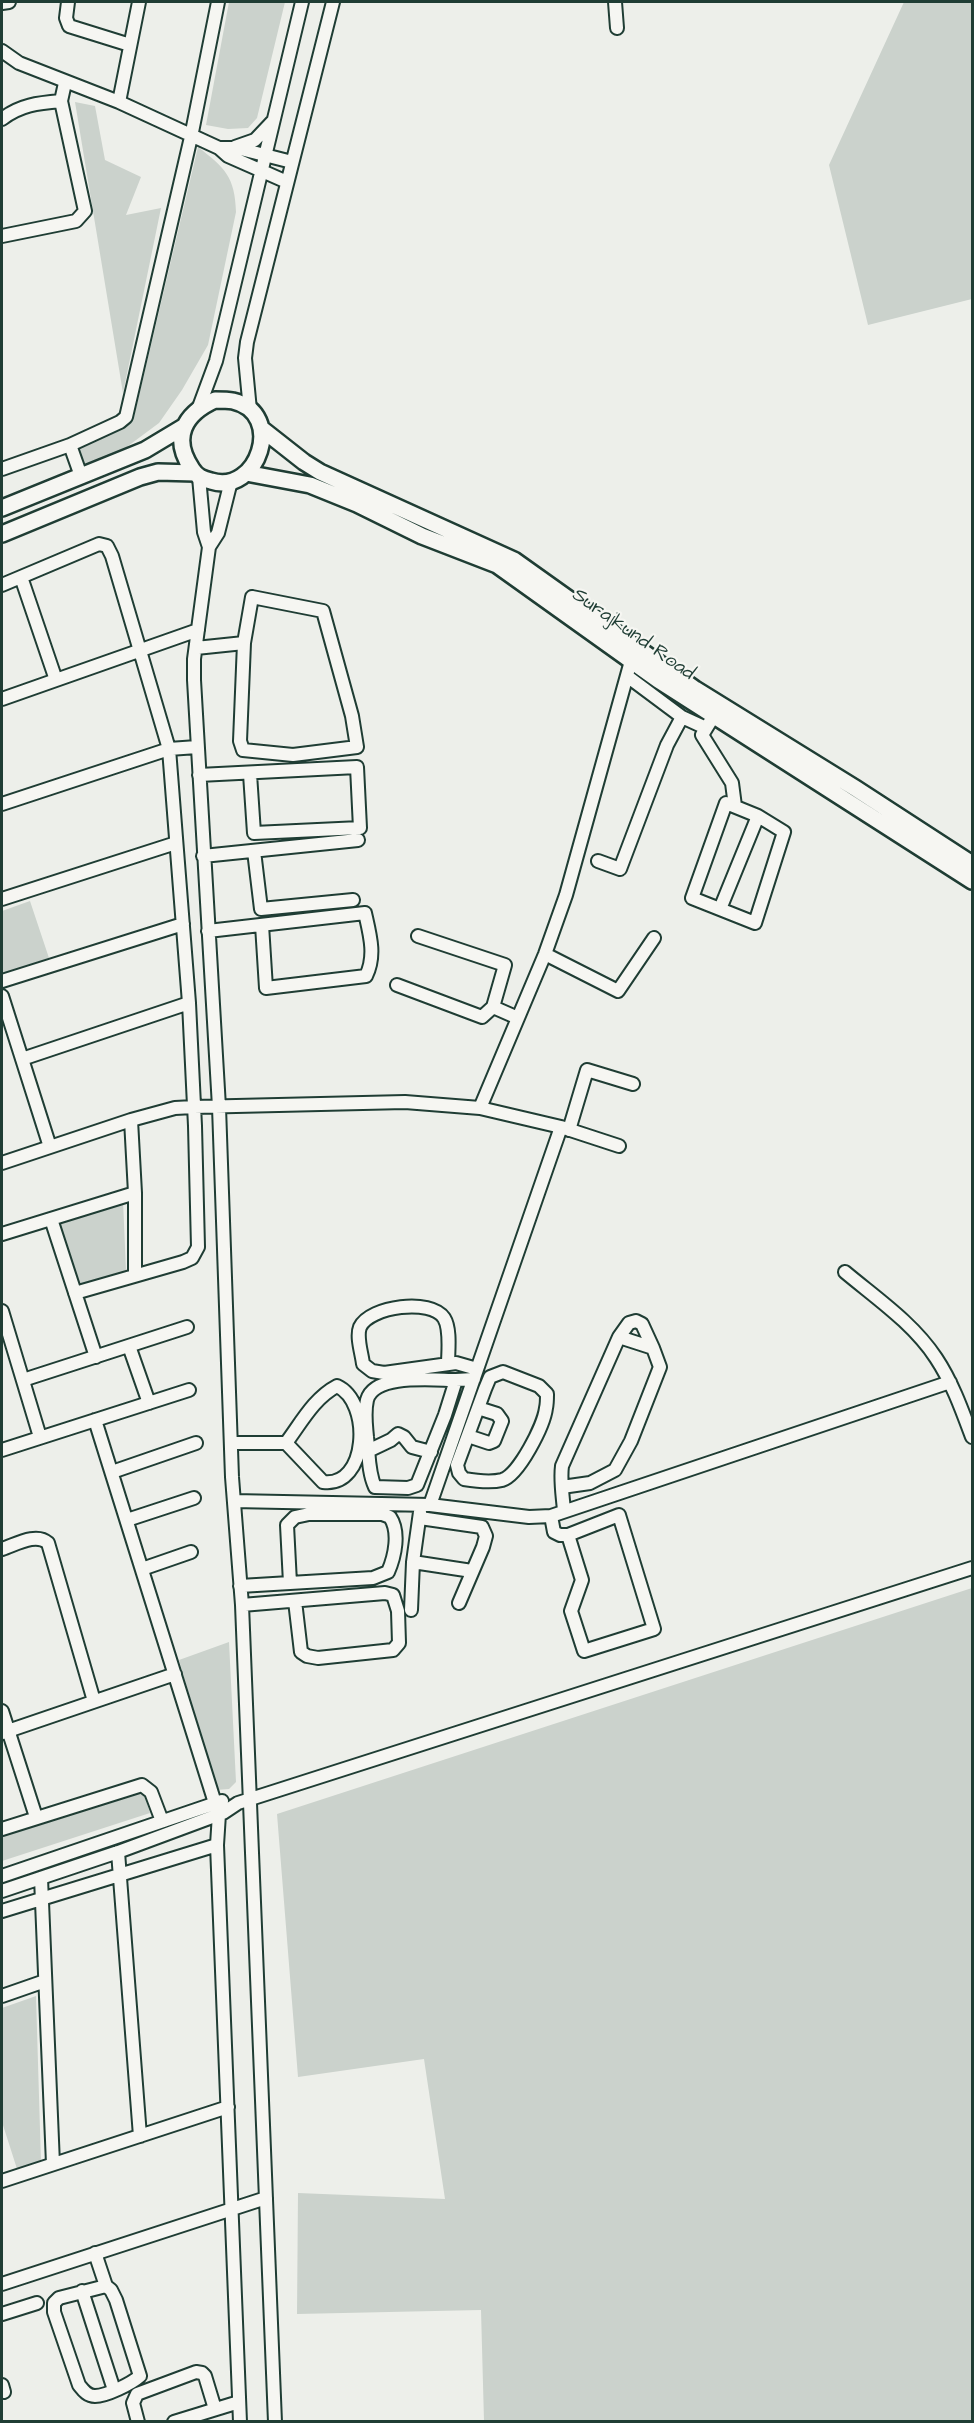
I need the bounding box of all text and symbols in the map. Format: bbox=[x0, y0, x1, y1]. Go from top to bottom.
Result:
street label: Surajkund Road bbox=[567, 584, 699, 686]

